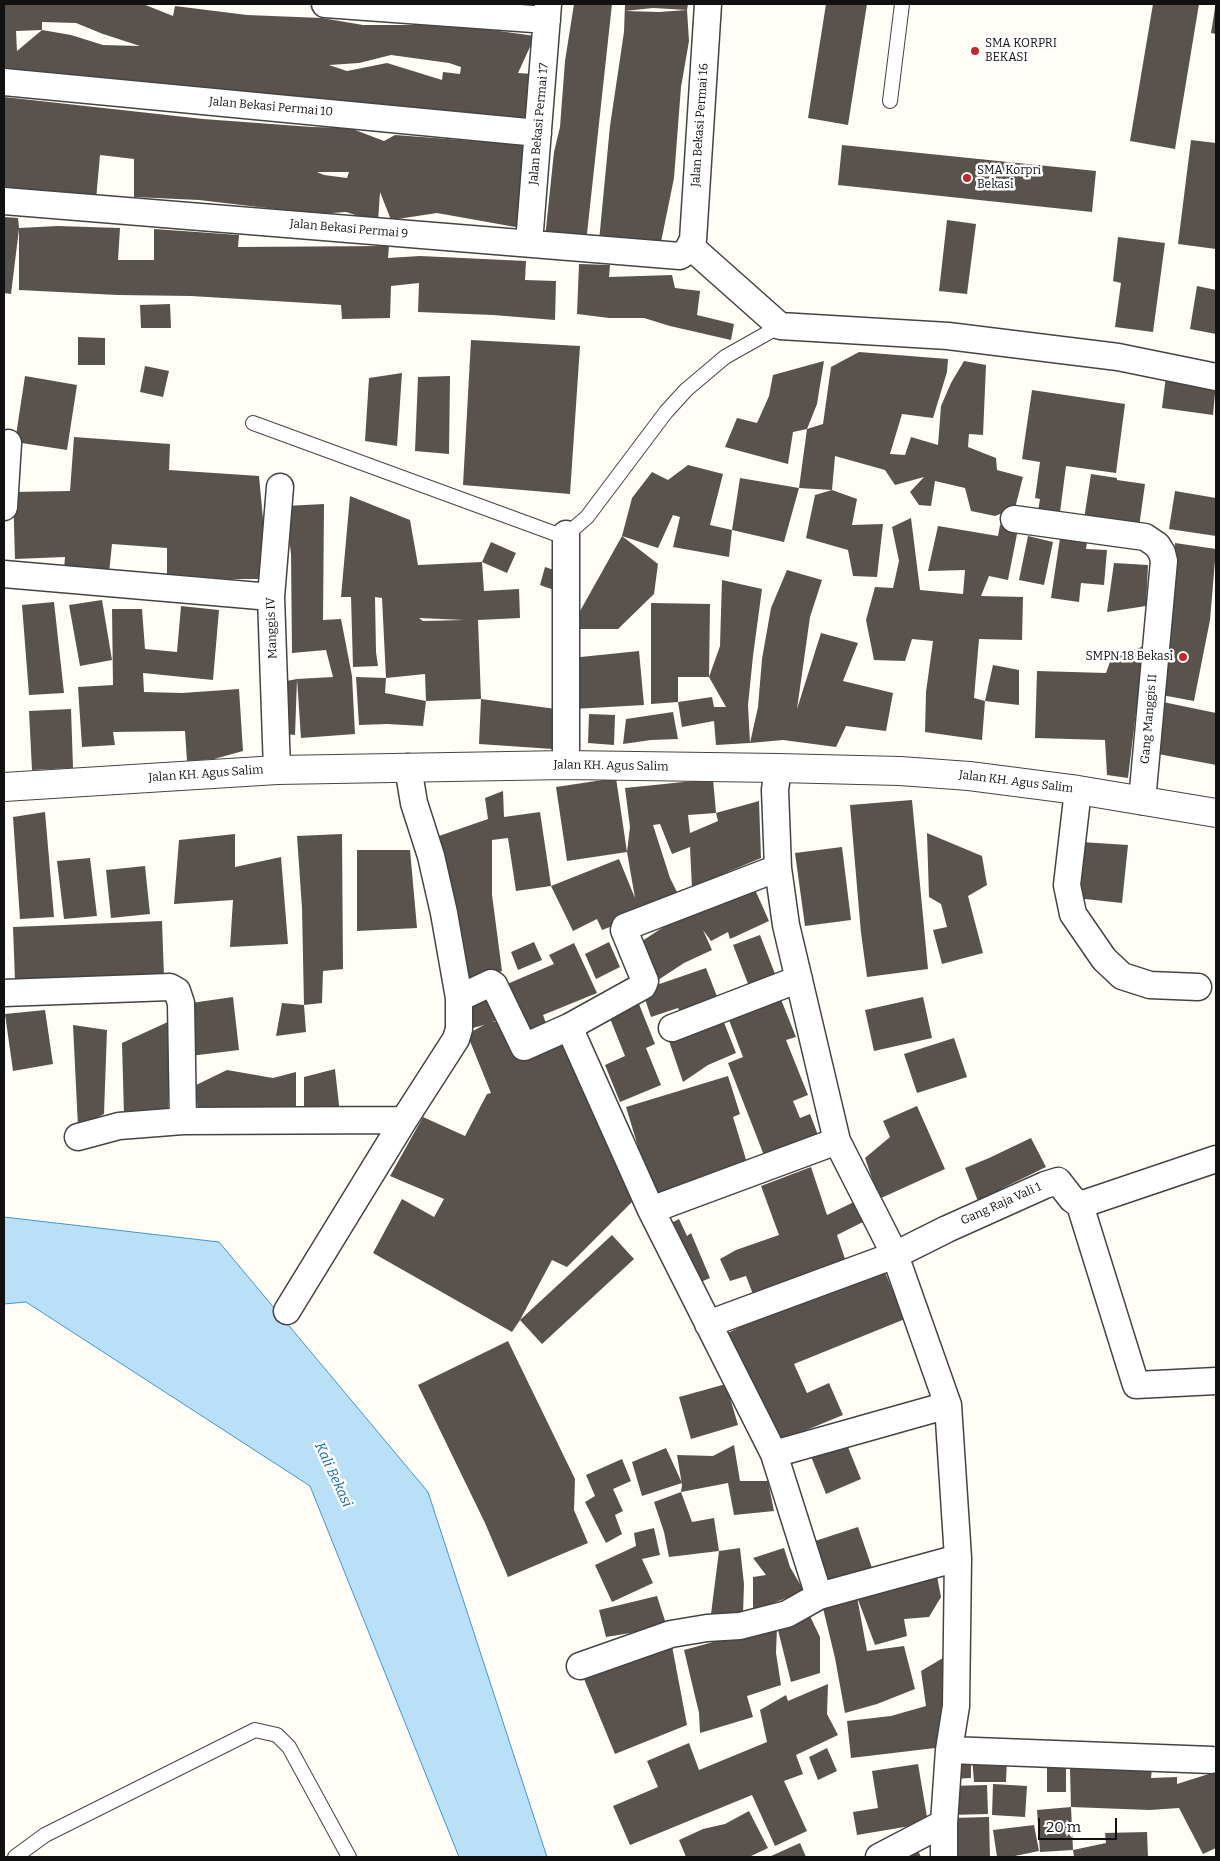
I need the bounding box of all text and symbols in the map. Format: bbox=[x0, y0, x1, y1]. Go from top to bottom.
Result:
place label: SMA KORPRI BEKASI bbox=[985, 37, 1057, 65]
marker: SMA KORPRI BEKASI bbox=[969, 45, 981, 57]
street label: Jalan Bekasi Permai 17 bbox=[526, 62, 552, 186]
street label: Jalan Bekasi Permai 16 bbox=[689, 63, 711, 187]
street label: Jalan Bekasi Permai 10 bbox=[208, 94, 334, 120]
place label: SMA Korpri Bekasi bbox=[977, 164, 1041, 192]
marker: SMA Korpri Bekasi bbox=[961, 172, 973, 184]
street label: Jalan Bekasi Permai 9 bbox=[289, 217, 409, 241]
street label: Manggis IV bbox=[264, 597, 280, 659]
place label: SMPN 18 Bekasi bbox=[1086, 650, 1173, 664]
marker: SMPN 18 Bekasi bbox=[1177, 651, 1189, 663]
street label: Gang Manggis II bbox=[1138, 673, 1160, 765]
street label: Jalan KH. Agus Salim bbox=[553, 758, 669, 774]
street label: Jalan KH. Agus Salim bbox=[148, 763, 264, 785]
street label: Jalan KH. Agus Salim bbox=[958, 768, 1074, 796]
street label: Gang Raja Vali 1 bbox=[959, 1180, 1043, 1228]
water label: Kali Bekasi bbox=[311, 1440, 355, 1510]
scale bar bbox=[1040, 1808, 1119, 1840]
text: 20 m bbox=[1046, 1818, 1081, 1836]

